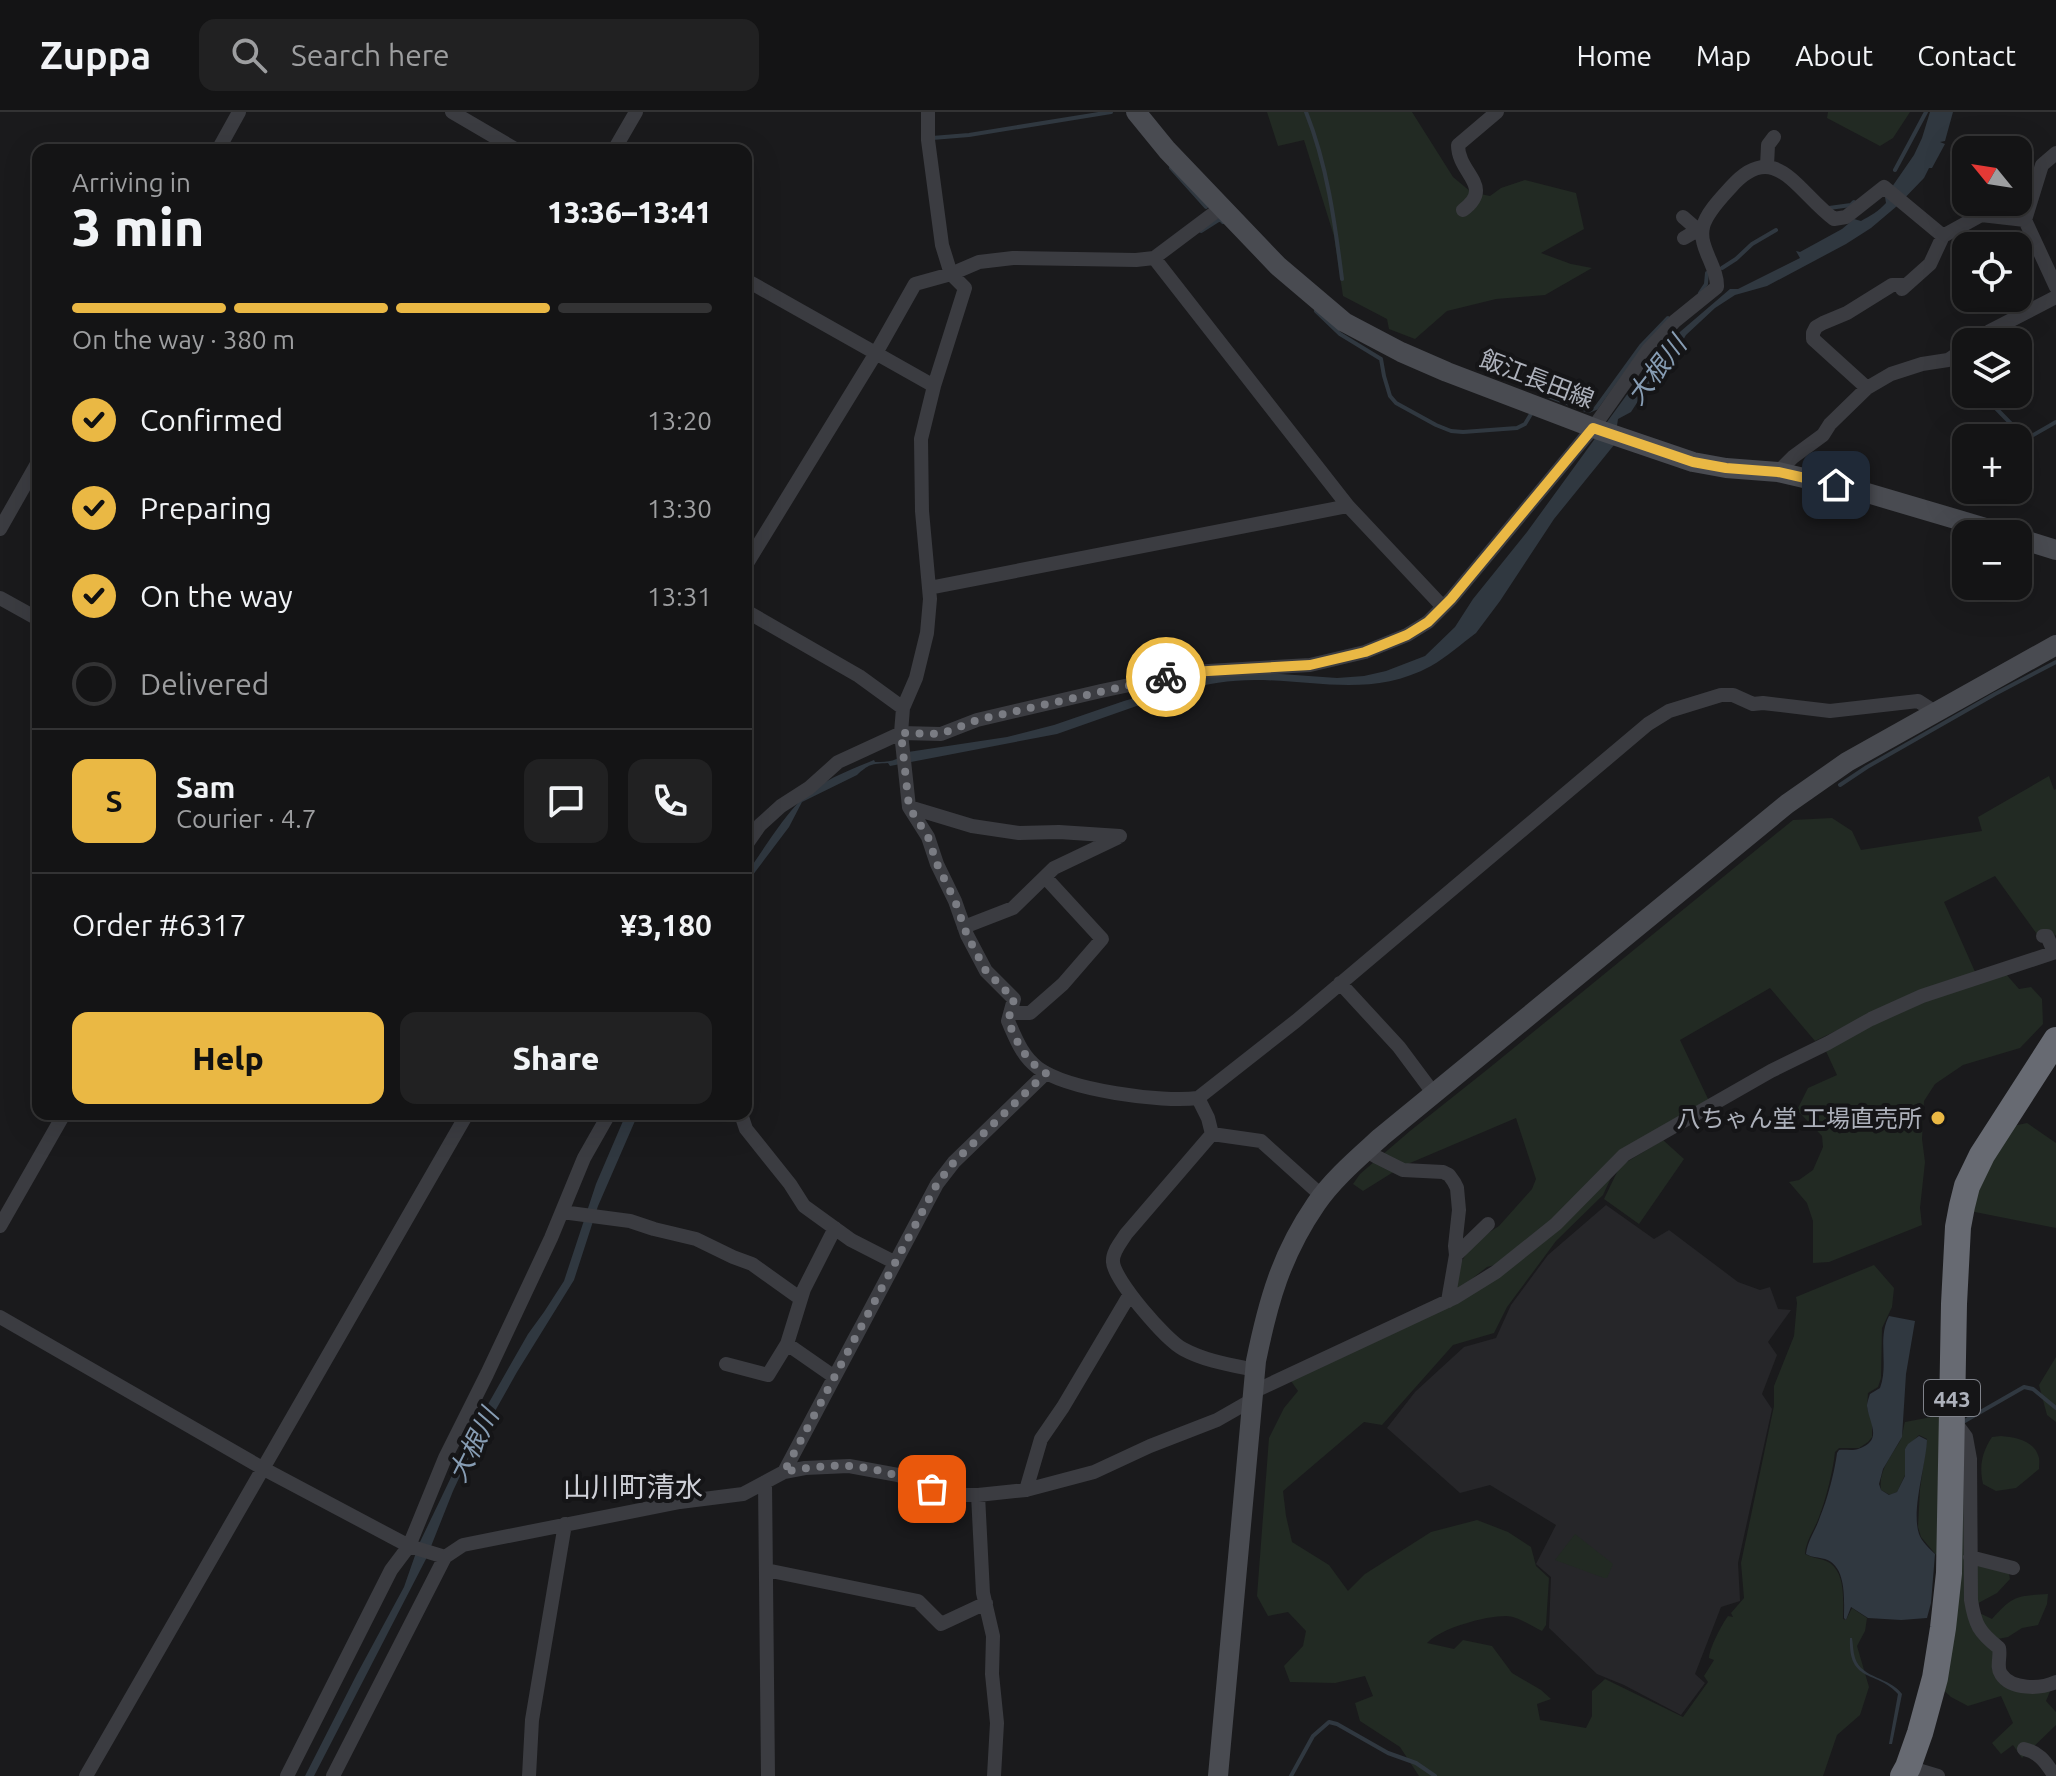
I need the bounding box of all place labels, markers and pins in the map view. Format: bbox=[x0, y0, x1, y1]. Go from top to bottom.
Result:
pin bbox=[1802, 451, 1870, 519]
place label: 八ちゃん堂 工場直売所 bbox=[1677, 1105, 1922, 1132]
marker: 八ちゃん堂 工場直売所 bbox=[1929, 1109, 1947, 1127]
pin bbox=[898, 1455, 966, 1523]

